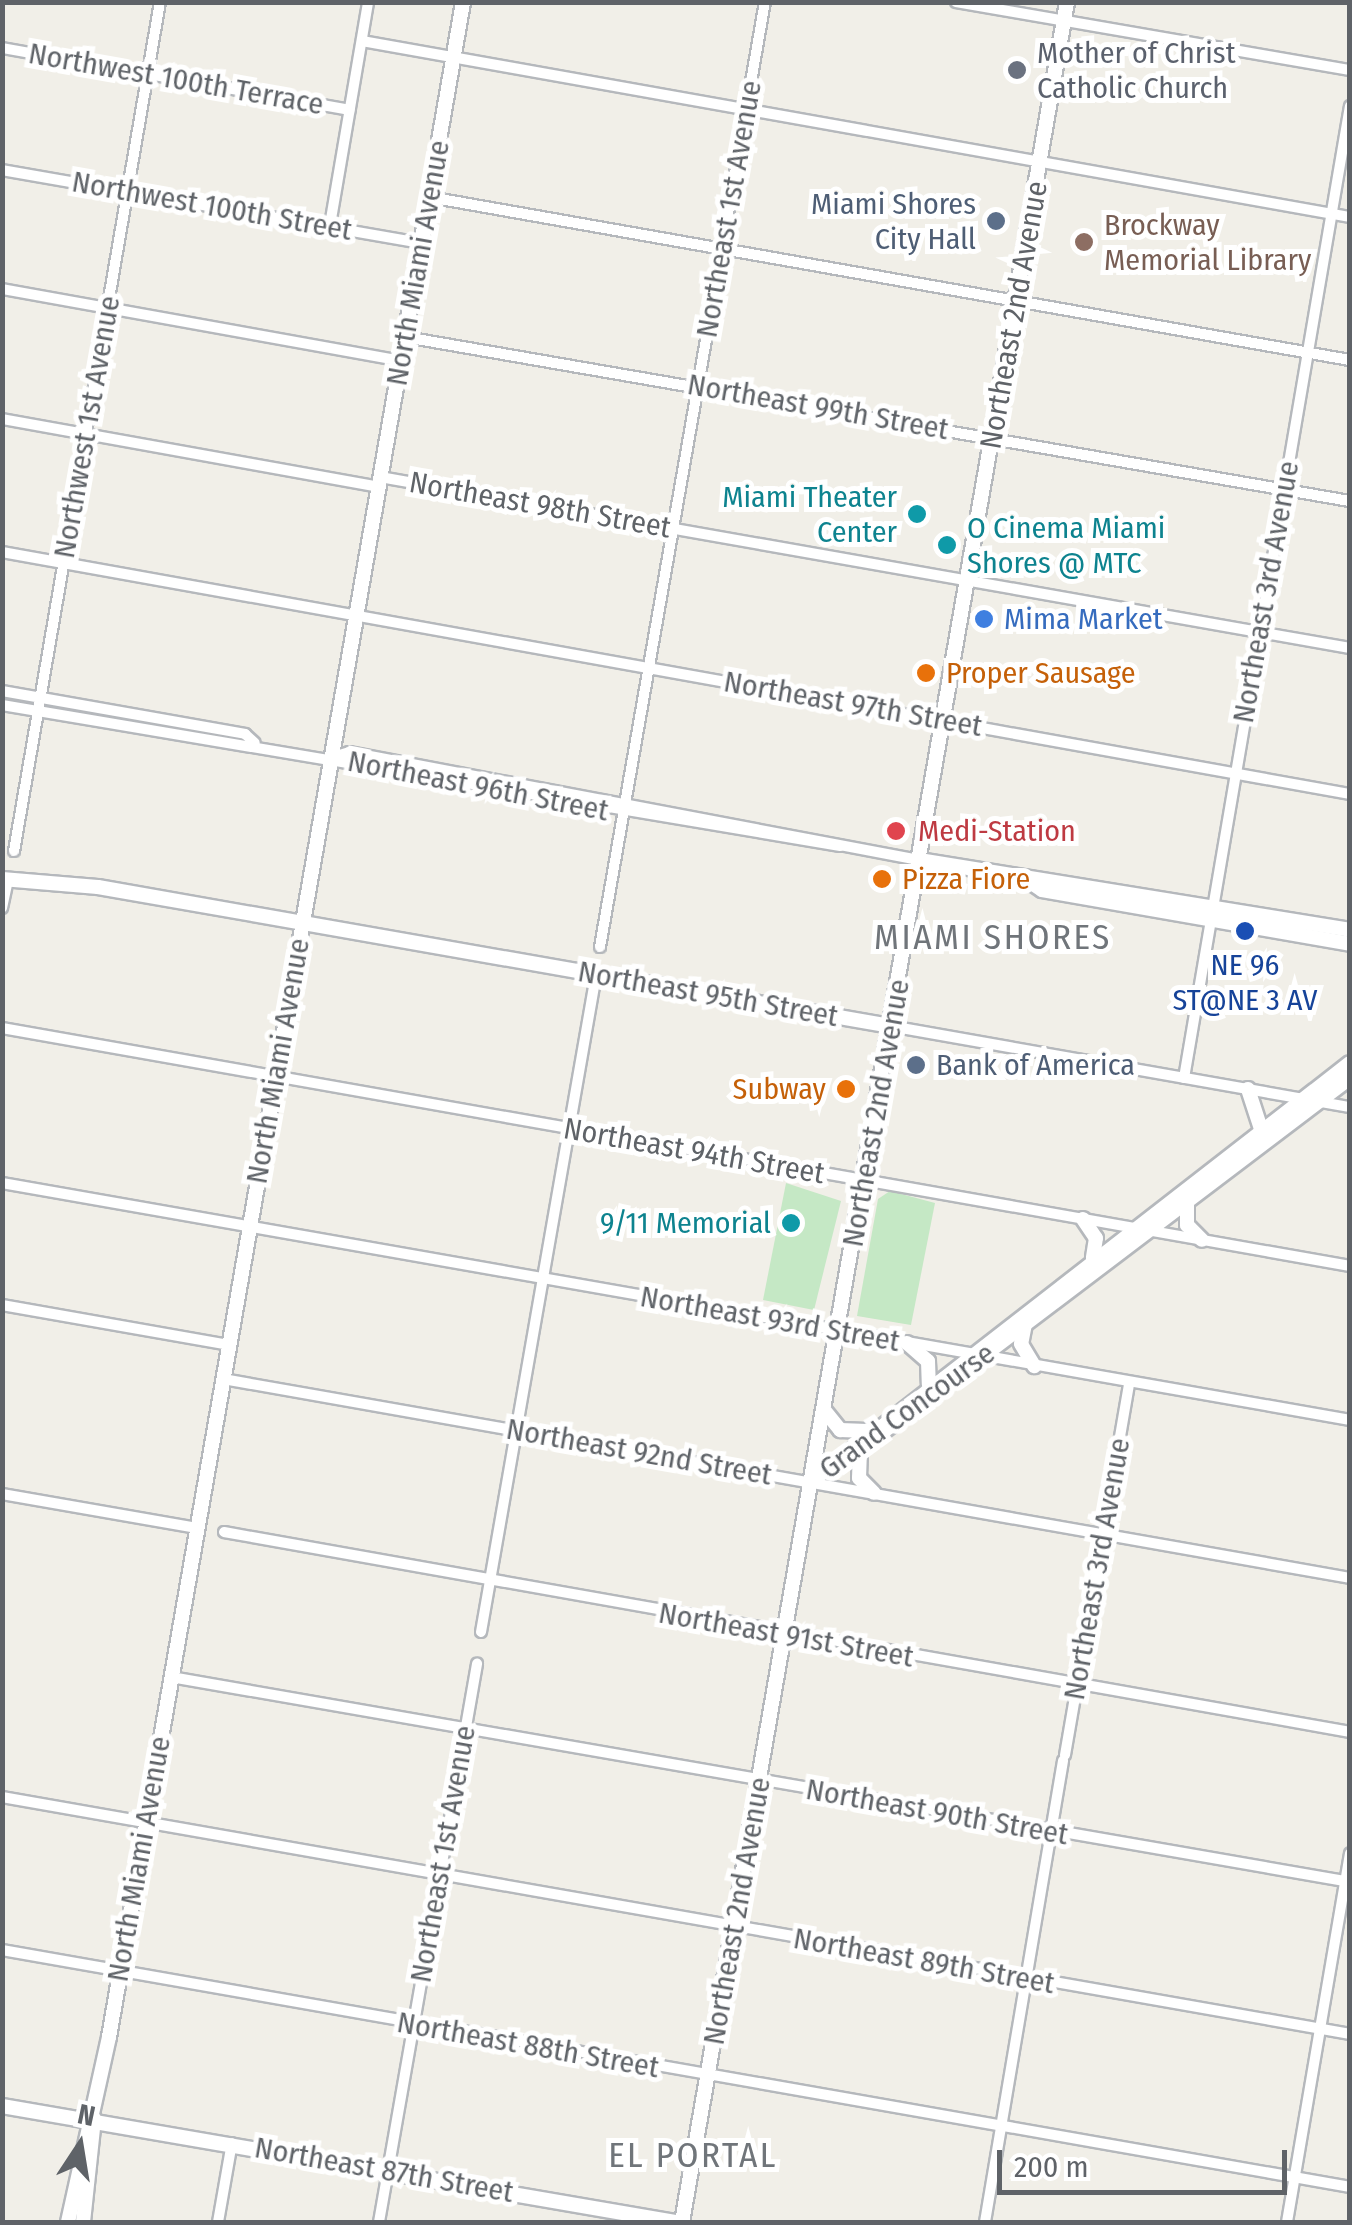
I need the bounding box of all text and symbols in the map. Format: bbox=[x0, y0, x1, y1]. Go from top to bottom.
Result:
street label: Northwest 100th Terrace bbox=[26, 35, 326, 123]
place label: Mother of Christ Catholic Church bbox=[1037, 35, 1235, 106]
marker: Mother of Christ Catholic Church bbox=[1006, 59, 1028, 81]
street label: Northeast 1st Avenue bbox=[689, 78, 769, 340]
street label: North Miami Avenue bbox=[379, 137, 457, 389]
street label: Northwest 100th Street bbox=[69, 164, 355, 248]
street label: Northeast 2nd Avenue bbox=[973, 178, 1055, 452]
place label: Miami Shores City Hall bbox=[811, 186, 976, 256]
place label: Brockway Memorial Library bbox=[1104, 207, 1311, 278]
marker: Miami Shores City Hall bbox=[985, 210, 1007, 232]
marker: Brockway Memorial Library bbox=[1073, 231, 1095, 253]
street label: Northwest 1st Avenue bbox=[46, 293, 128, 561]
street label: Northeast 99th Street bbox=[685, 366, 951, 448]
street label: Northeast 3rd Avenue bbox=[1225, 458, 1307, 726]
street label: Northeast 98th Street bbox=[406, 464, 674, 546]
place label: Miami Theater Center bbox=[722, 479, 897, 550]
marker: Miami Theater Center bbox=[906, 503, 928, 525]
place label: O Cinema Miami Shores @ MTC bbox=[967, 510, 1165, 580]
marker: O Cinema Miami Shores @ MTC bbox=[936, 534, 958, 556]
place label: Mima Market bbox=[1004, 601, 1163, 637]
marker: Mima Market bbox=[973, 608, 995, 630]
place label: Proper Sausage bbox=[946, 655, 1136, 691]
marker: Proper Sausage bbox=[915, 662, 937, 684]
street label: Northeast 97th Street bbox=[721, 664, 985, 744]
street label: Northeast 96th Street bbox=[345, 743, 611, 829]
place label: Medi-Station bbox=[918, 813, 1076, 849]
marker: Medi-Station bbox=[883, 818, 909, 844]
place label: Pizza Fiore bbox=[902, 861, 1030, 897]
marker: Pizza Fiore bbox=[871, 868, 893, 890]
district label: MIAMI SHORES bbox=[874, 916, 1112, 958]
marker: NE 96 ST@NE 3 AV bbox=[1234, 920, 1256, 942]
street label: North Miami Avenue bbox=[239, 935, 317, 1187]
place label: NE 96 ST@NE 3 AV bbox=[1173, 947, 1317, 1018]
street label: Northeast 95th Street bbox=[575, 953, 841, 1035]
street label: Northeast 2nd Avenue bbox=[835, 976, 917, 1250]
place label: Bank of America bbox=[936, 1047, 1135, 1083]
marker: Bank of America bbox=[905, 1054, 927, 1076]
place label: Subway bbox=[733, 1071, 826, 1107]
marker: Subway bbox=[835, 1078, 857, 1100]
street label: Northeast 94th Street bbox=[561, 1110, 827, 1192]
place label: 9/11 Memorial bbox=[600, 1205, 771, 1241]
marker: 9/11 Memorial bbox=[780, 1212, 802, 1234]
street label: Northeast 93rd Street bbox=[637, 1278, 903, 1360]
street label: Grand Concourse bbox=[812, 1335, 1002, 1487]
street label: Northeast 92nd Street bbox=[504, 1411, 774, 1493]
street label: Northeast 3rd Avenue bbox=[1056, 1435, 1138, 1703]
street label: Northeast 91st Street bbox=[656, 1595, 916, 1675]
street label: Northeast 1st Avenue bbox=[403, 1723, 483, 1985]
street label: North Miami Avenue bbox=[100, 1733, 178, 1985]
street label: Northeast 90th Street bbox=[803, 1771, 1071, 1853]
street label: Northeast 2nd Avenue bbox=[696, 1774, 778, 2048]
street label: Northeast 89th Street bbox=[791, 1920, 1057, 2002]
street label: Northeast 88th Street bbox=[394, 2004, 662, 2086]
north arrow bbox=[30, 2095, 130, 2195]
text: N bbox=[75, 2097, 98, 2133]
street label: Northeast 87th Street bbox=[252, 2130, 516, 2210]
scale bar bbox=[1002, 2130, 1292, 2192]
district label: EL PORTAL bbox=[608, 2134, 778, 2176]
text: 200 m bbox=[1014, 2149, 1089, 2185]

